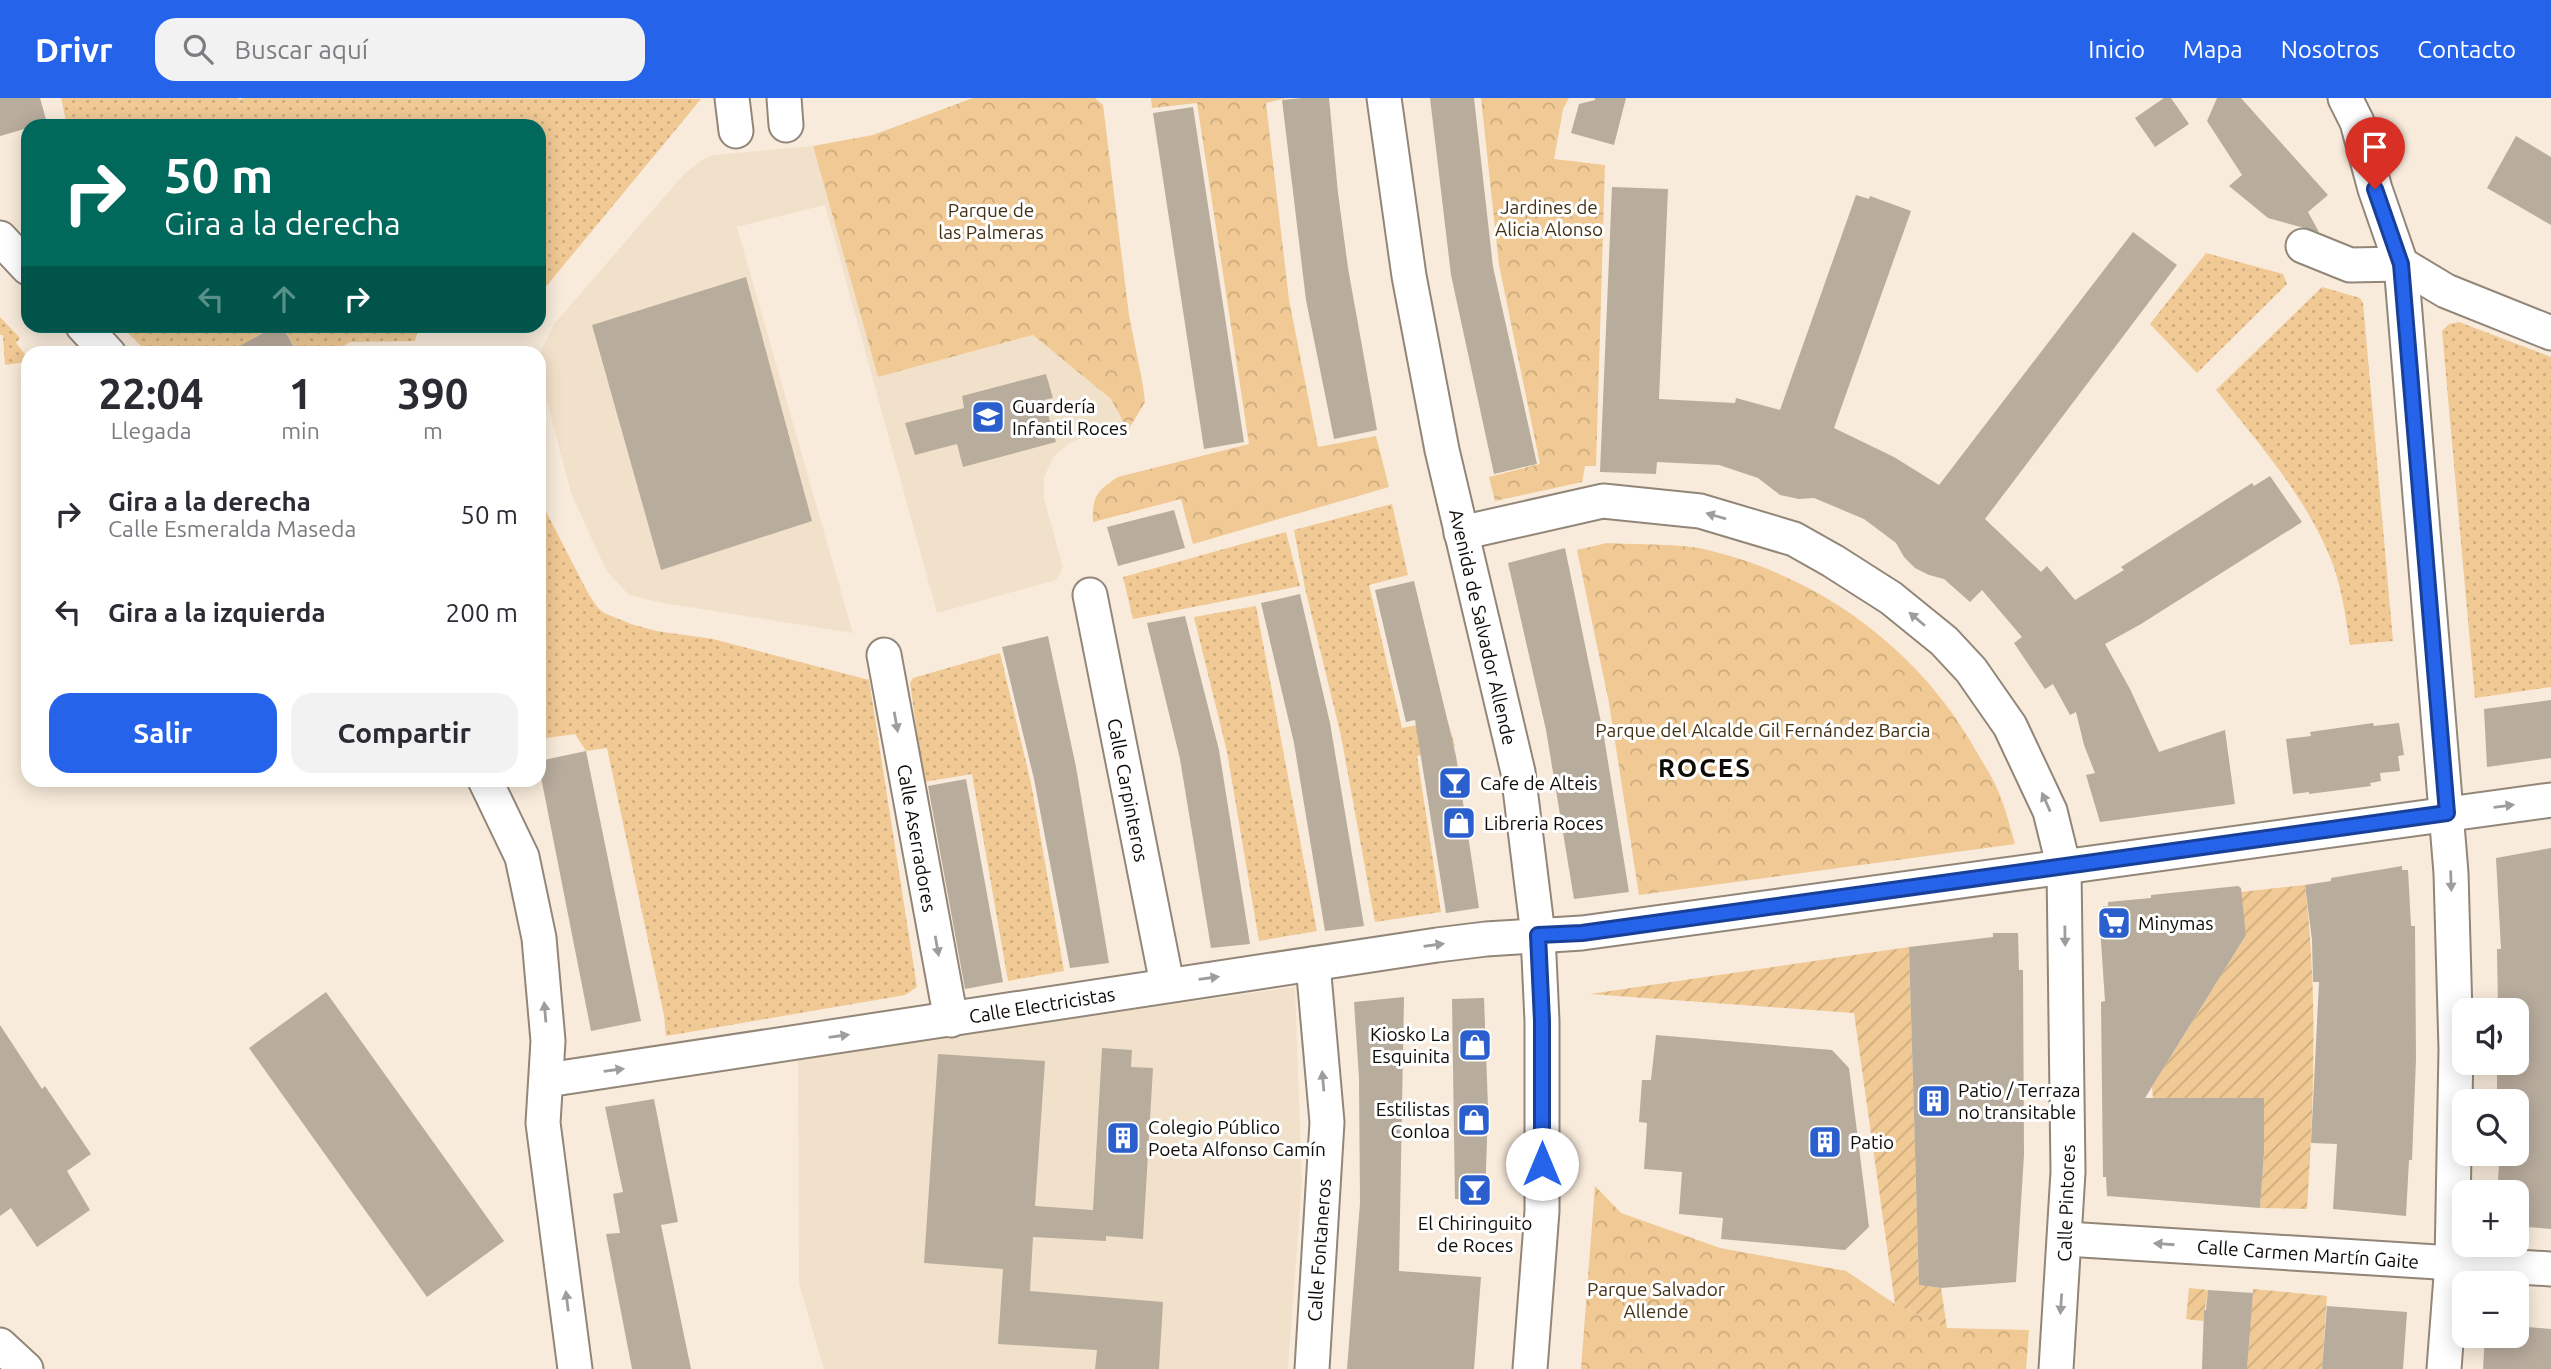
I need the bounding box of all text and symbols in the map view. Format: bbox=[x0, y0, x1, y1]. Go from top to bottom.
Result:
search box bbox=[155, 18, 645, 81]
icon: search bbox=[179, 30, 217, 68]
text: Drivr bbox=[35, 31, 113, 68]
text: Buscar aquí bbox=[235, 35, 368, 64]
text: Inicio bbox=[2088, 36, 2145, 63]
text: Mapa bbox=[2183, 36, 2243, 63]
text: Nosotros bbox=[2281, 36, 2379, 63]
text: Contacto bbox=[2417, 36, 2516, 63]
pin bbox=[2345, 117, 2405, 189]
icon: arrive bbox=[2356, 128, 2394, 166]
icon: right bbox=[49, 147, 140, 238]
text: 50 m bbox=[164, 147, 273, 202]
park label: Jardines de Alicia Alonso bbox=[1495, 196, 1603, 240]
park label: Parque de las Palmeras bbox=[938, 199, 1044, 243]
text: Gira a la derecha bbox=[164, 205, 401, 241]
icon: left bbox=[192, 280, 230, 318]
icon: ahead bbox=[265, 280, 303, 318]
icon: right bbox=[338, 280, 376, 318]
text: 22:04 bbox=[99, 370, 204, 417]
text: 1 bbox=[289, 370, 312, 417]
text: 390 bbox=[397, 370, 468, 417]
place label: Guardería Infantil Roces bbox=[1012, 395, 1127, 439]
school or university icon: Guardería Infantil Roces bbox=[969, 398, 1007, 436]
text: Llegada bbox=[111, 418, 191, 443]
text: min bbox=[281, 418, 320, 443]
text: m bbox=[423, 418, 443, 443]
text: Gira a la derecha bbox=[108, 487, 311, 516]
icon: right bbox=[49, 495, 87, 533]
text: 50 m bbox=[460, 500, 518, 529]
street label: Avenida de Salvador Allende bbox=[1445, 507, 1521, 747]
one-way arrow bbox=[1705, 510, 1727, 521]
text: Calle Esmeralda Maseda bbox=[108, 516, 356, 541]
icon: left bbox=[49, 593, 87, 631]
text: Gira a la izquierda bbox=[108, 598, 326, 627]
text: 200 m bbox=[446, 598, 518, 627]
one-way arrow bbox=[1908, 612, 1925, 627]
button: Salir bbox=[49, 693, 277, 773]
button: Compartir bbox=[291, 693, 518, 773]
one-way arrow bbox=[891, 711, 902, 733]
street label: Calle Carpinteros bbox=[1103, 716, 1153, 864]
park label: Parque del Alcalde Gil Fernández Barcia bbox=[1595, 719, 1931, 741]
district label: ROCES bbox=[1658, 753, 1752, 782]
street label: Calle Aserradores bbox=[893, 762, 941, 914]
bar icon: Cafe de Alteis bbox=[1436, 764, 1474, 802]
place label: Cafe de Alteis bbox=[1480, 772, 1598, 794]
one-way arrow bbox=[2040, 792, 2051, 813]
one-way arrow bbox=[2493, 801, 2515, 812]
shop icon: Libreria Roces bbox=[1440, 804, 1478, 842]
place label: Libreria Roces bbox=[1484, 812, 1603, 834]
one-way arrow bbox=[2446, 870, 2457, 892]
supermarket icon: Minymas bbox=[2095, 904, 2133, 942]
place label: Minymas bbox=[2138, 912, 2213, 934]
one-way arrow bbox=[2059, 926, 2071, 948]
one-way arrow bbox=[932, 935, 943, 957]
one-way arrow bbox=[1423, 940, 1445, 951]
one-way arrow bbox=[1198, 973, 1220, 984]
street label: Calle Electricistas bbox=[967, 983, 1117, 1027]
map controls bbox=[2452, 998, 2529, 1348]
button: sound bbox=[2452, 998, 2529, 1075]
one-way arrow bbox=[539, 1001, 550, 1023]
place label: Kiosko La Esquinita bbox=[1370, 1023, 1450, 1067]
shop icon: Kiosko La Esquinita bbox=[1456, 1026, 1494, 1064]
one-way arrow bbox=[828, 1031, 850, 1042]
one-way arrow bbox=[603, 1064, 625, 1075]
one-way arrow bbox=[1318, 1070, 1329, 1092]
place label: Patio / Terraza no transitable bbox=[1958, 1079, 2081, 1123]
building icon: Patio / Terraza no transitable bbox=[1915, 1082, 1953, 1120]
button: search bbox=[2452, 1089, 2529, 1166]
place label: Estilistas Conloa bbox=[1376, 1098, 1450, 1142]
shop icon: Estilistas Conloa bbox=[1455, 1101, 1493, 1139]
place label: Colegio Público Poeta Alfonso Camín bbox=[1148, 1116, 1326, 1160]
building icon: Colegio Público Poeta Alfonso Camín bbox=[1104, 1119, 1142, 1157]
building icon: Patio bbox=[1806, 1123, 1844, 1161]
position arrow bbox=[1505, 1127, 1579, 1201]
place label: Patio bbox=[1850, 1131, 1894, 1153]
street label: Calle Pintores bbox=[2053, 1144, 2079, 1262]
bar icon: El Chiringuito de Roces bbox=[1456, 1171, 1494, 1209]
street label: Calle Fontaneros bbox=[1303, 1178, 1335, 1322]
button: + bbox=[2452, 1180, 2529, 1257]
place label: El Chiringuito de Roces bbox=[1418, 1212, 1532, 1256]
street label: Calle Carmen Martín Gaite bbox=[2196, 1235, 2420, 1273]
one-way arrow bbox=[2152, 1239, 2174, 1250]
button: − bbox=[2452, 1271, 2529, 1348]
park label: Parque Salvador Allende bbox=[1587, 1278, 1725, 1322]
one-way arrow bbox=[561, 1290, 572, 1312]
one-way arrow bbox=[2055, 1293, 2066, 1315]

